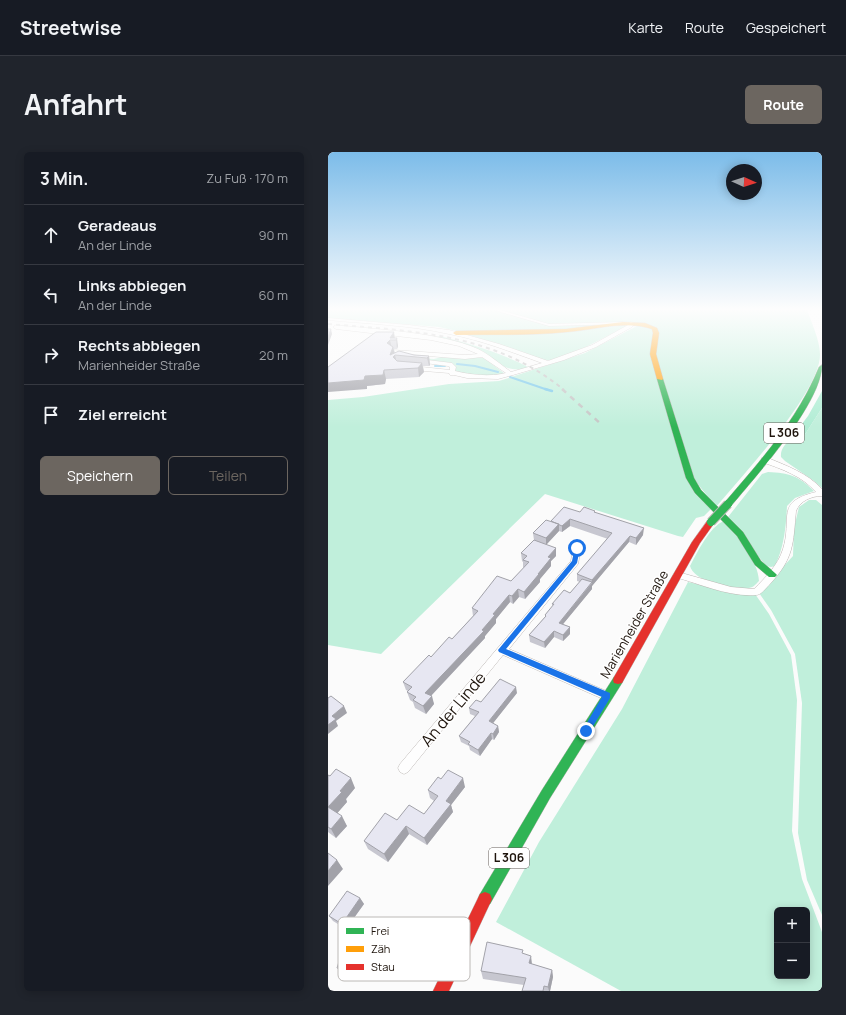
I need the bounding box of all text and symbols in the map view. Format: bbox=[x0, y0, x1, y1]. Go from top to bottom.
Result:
text: Streetwise bbox=[20, 15, 122, 41]
text: Karte bbox=[628, 18, 663, 37]
text: Route bbox=[685, 18, 724, 37]
text: Gespeichert bbox=[746, 18, 826, 37]
text: Anfahrt bbox=[24, 85, 127, 123]
button: Route bbox=[745, 85, 822, 124]
north arrow bbox=[726, 164, 762, 200]
text: 3 Min. bbox=[40, 167, 88, 190]
text: Zu Fuß · 170 m bbox=[206, 169, 288, 187]
text: Geradeaus bbox=[78, 215, 157, 236]
icon: ahead bbox=[40, 224, 62, 246]
text: 90 m bbox=[258, 226, 288, 244]
text: An der Linde bbox=[78, 236, 152, 254]
text: Links abbiegen bbox=[78, 275, 186, 296]
icon: left bbox=[40, 284, 62, 306]
text: 60 m bbox=[258, 286, 288, 304]
text: An der Linde bbox=[78, 296, 152, 314]
text: Rechts abbiegen bbox=[78, 335, 200, 356]
icon: right bbox=[40, 344, 62, 366]
text: 20 m bbox=[259, 346, 288, 364]
text: Marienheider Straße bbox=[78, 356, 200, 374]
icon: arrive bbox=[40, 404, 62, 426]
text: Ziel erreicht bbox=[78, 404, 167, 425]
road number: L 306 bbox=[764, 423, 804, 443]
button: Speichern bbox=[40, 456, 160, 495]
button: Teilen bbox=[168, 456, 288, 495]
route start bbox=[568, 539, 586, 557]
street label: Marienheider Straße bbox=[596, 566, 673, 681]
street label: An der Linde bbox=[415, 667, 491, 751]
route end bbox=[577, 722, 595, 740]
road number: L 306 bbox=[489, 848, 529, 868]
map controls bbox=[774, 907, 810, 979]
button: + bbox=[774, 907, 810, 943]
legend bbox=[338, 917, 470, 981]
text: Frei bbox=[371, 923, 389, 938]
text: Zäh bbox=[371, 941, 390, 956]
button: − bbox=[774, 943, 810, 979]
text: Stau bbox=[371, 959, 395, 974]

